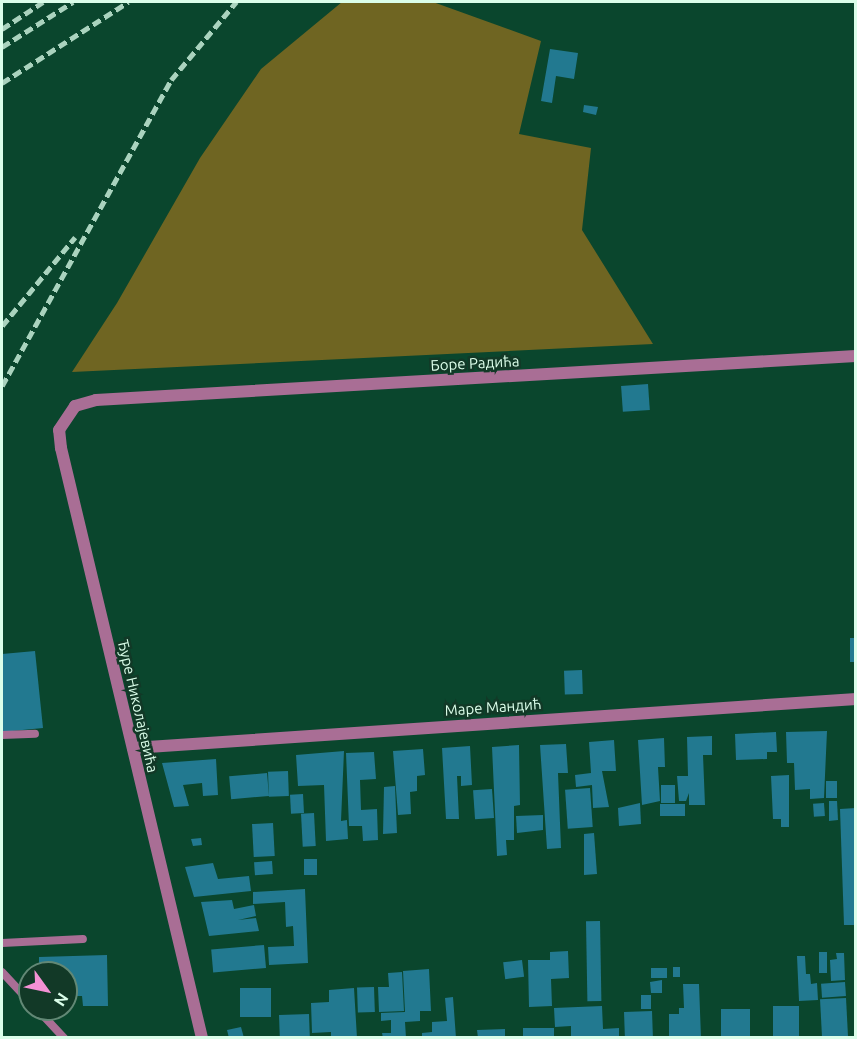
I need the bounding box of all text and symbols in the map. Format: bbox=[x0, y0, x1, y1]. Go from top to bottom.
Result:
street label: Боре Радића bbox=[430, 352, 520, 374]
street label: Ђуре Николајевића bbox=[114, 638, 162, 774]
street label: Маре Мандић bbox=[444, 695, 542, 719]
north arrow bbox=[18, 961, 78, 1021]
text: N bbox=[51, 990, 72, 1010]

